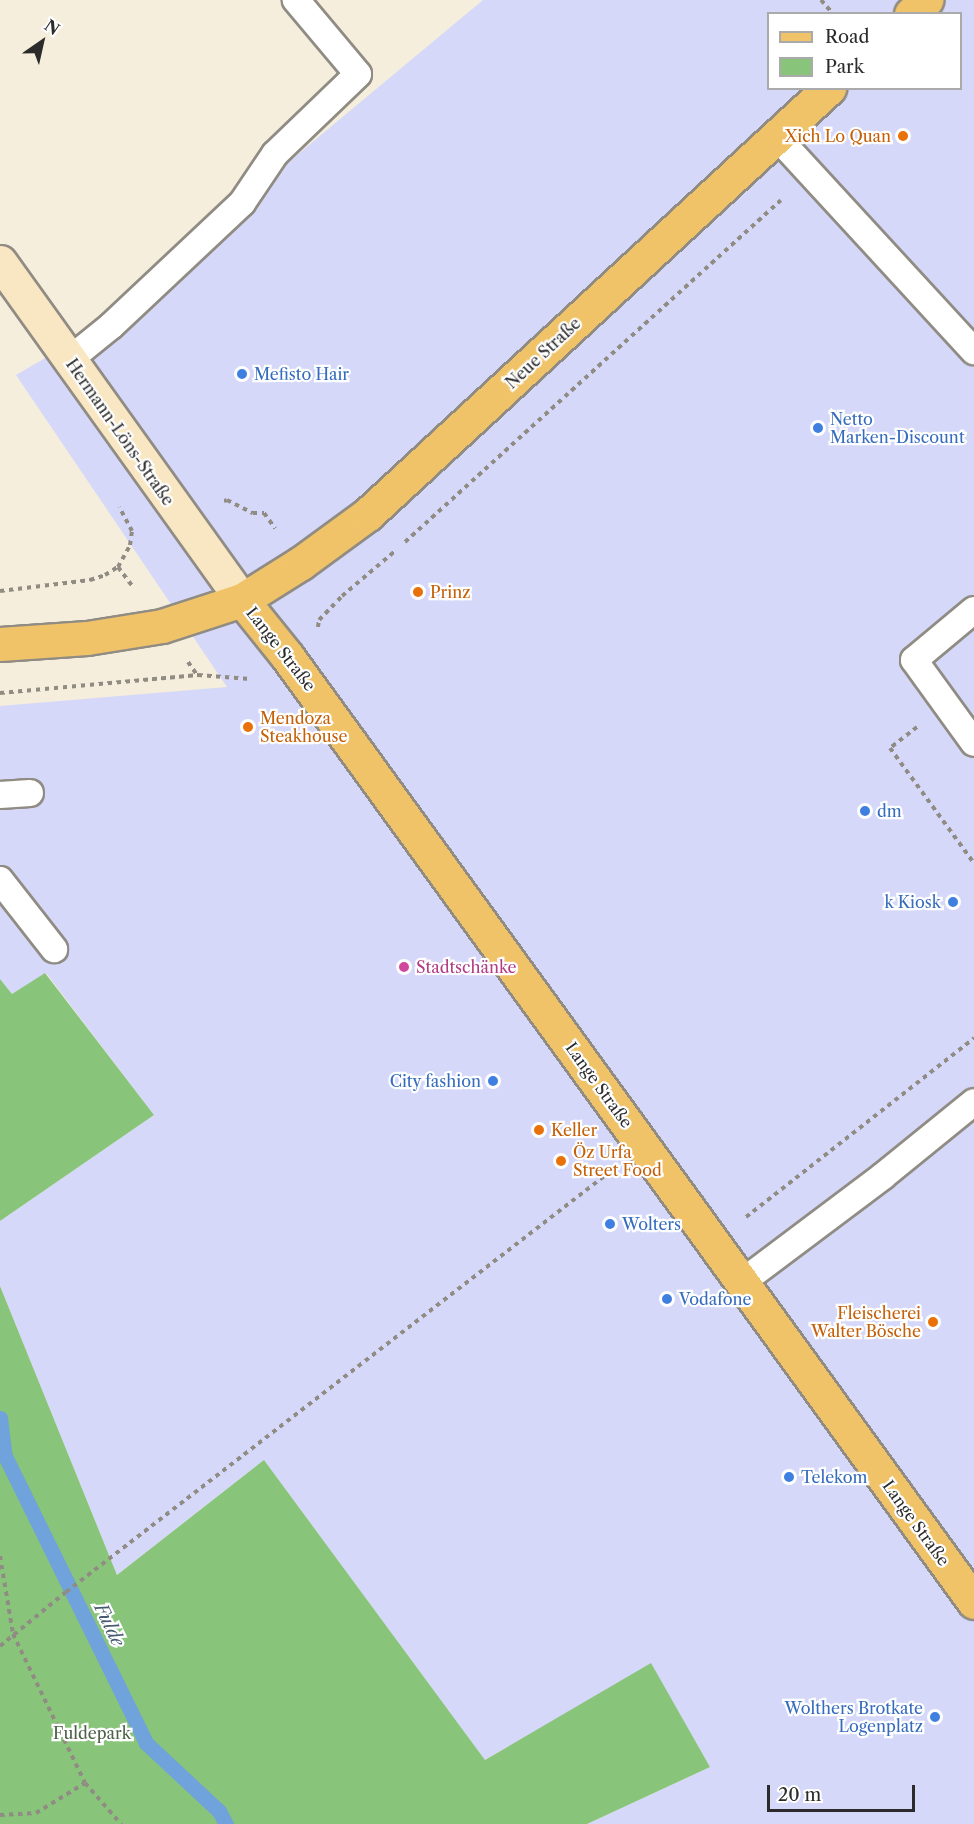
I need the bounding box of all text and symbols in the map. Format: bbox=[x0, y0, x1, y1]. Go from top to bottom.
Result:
north arrow bbox=[12, 12, 72, 72]
legend bbox=[767, 12, 962, 90]
text: N bbox=[41, 15, 63, 39]
text: Road bbox=[825, 26, 870, 48]
text: Park bbox=[825, 56, 864, 78]
place label: Xich Lo Quan bbox=[785, 126, 891, 146]
marker: Xich Lo Quan bbox=[896, 129, 910, 143]
street label: Neue Straße bbox=[502, 313, 584, 393]
street label: Hermann-Löns-Straße bbox=[62, 355, 178, 509]
place label: Mefisto Hair bbox=[254, 364, 349, 384]
marker: Mefisto Hair bbox=[235, 367, 249, 381]
place label: Netto Marken-Discount bbox=[830, 409, 965, 447]
marker: Netto Marken-Discount bbox=[811, 421, 825, 435]
place label: Prinz bbox=[430, 582, 470, 602]
marker: Prinz bbox=[411, 585, 425, 599]
street label: Lange Straße bbox=[242, 603, 320, 695]
place label: Mendoza Steakhouse bbox=[260, 708, 347, 746]
marker: Mendoza Steakhouse bbox=[241, 720, 255, 734]
place label: dm bbox=[877, 801, 902, 821]
marker: dm bbox=[858, 804, 872, 818]
place label: k Kiosk bbox=[884, 892, 941, 912]
marker: k Kiosk bbox=[946, 895, 960, 909]
place label: Stadtschänke bbox=[416, 957, 517, 977]
marker: Stadtschänke bbox=[397, 960, 411, 974]
street label: Lange Straße bbox=[562, 1039, 636, 1131]
place label: City fashion bbox=[389, 1071, 481, 1091]
marker: City fashion bbox=[486, 1074, 500, 1088]
place label: Keller bbox=[551, 1120, 597, 1140]
marker: Keller bbox=[532, 1123, 546, 1137]
place label: Öz Urfa Street Food bbox=[573, 1142, 662, 1180]
marker: Öz Urfa Street Food bbox=[554, 1154, 568, 1168]
place label: Wolters bbox=[622, 1214, 681, 1234]
marker: Wolters bbox=[603, 1217, 617, 1231]
place label: Vodafone bbox=[679, 1289, 751, 1309]
marker: Vodafone bbox=[660, 1292, 674, 1306]
place label: Fleischerei Walter Bösche bbox=[811, 1303, 921, 1341]
marker: Fleischerei Walter Bösche bbox=[926, 1315, 940, 1329]
place label: Telekom bbox=[801, 1467, 867, 1487]
marker: Telekom bbox=[782, 1470, 796, 1484]
street label: Lange Straße bbox=[879, 1477, 953, 1569]
water label: Fulde bbox=[89, 1600, 129, 1650]
place label: Wolthers Brotkate Logenplatz bbox=[785, 1698, 923, 1736]
marker: Wolthers Brotkate Logenplatz bbox=[928, 1710, 942, 1724]
park label: Fuldepark bbox=[53, 1723, 131, 1743]
scale bar bbox=[770, 1773, 918, 1811]
text: 20 m bbox=[778, 1784, 821, 1806]

